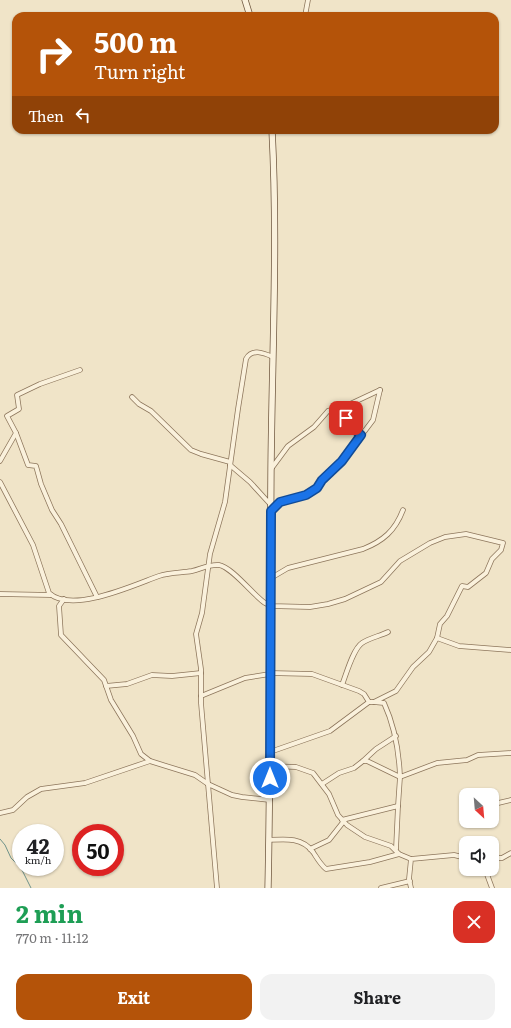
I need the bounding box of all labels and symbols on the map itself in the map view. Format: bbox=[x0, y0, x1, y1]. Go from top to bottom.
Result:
pin bbox=[329, 401, 363, 435]
position arrow bbox=[249, 757, 291, 799]
north arrow bbox=[459, 788, 499, 828]
speed limit sign: 50 bbox=[72, 824, 124, 876]

